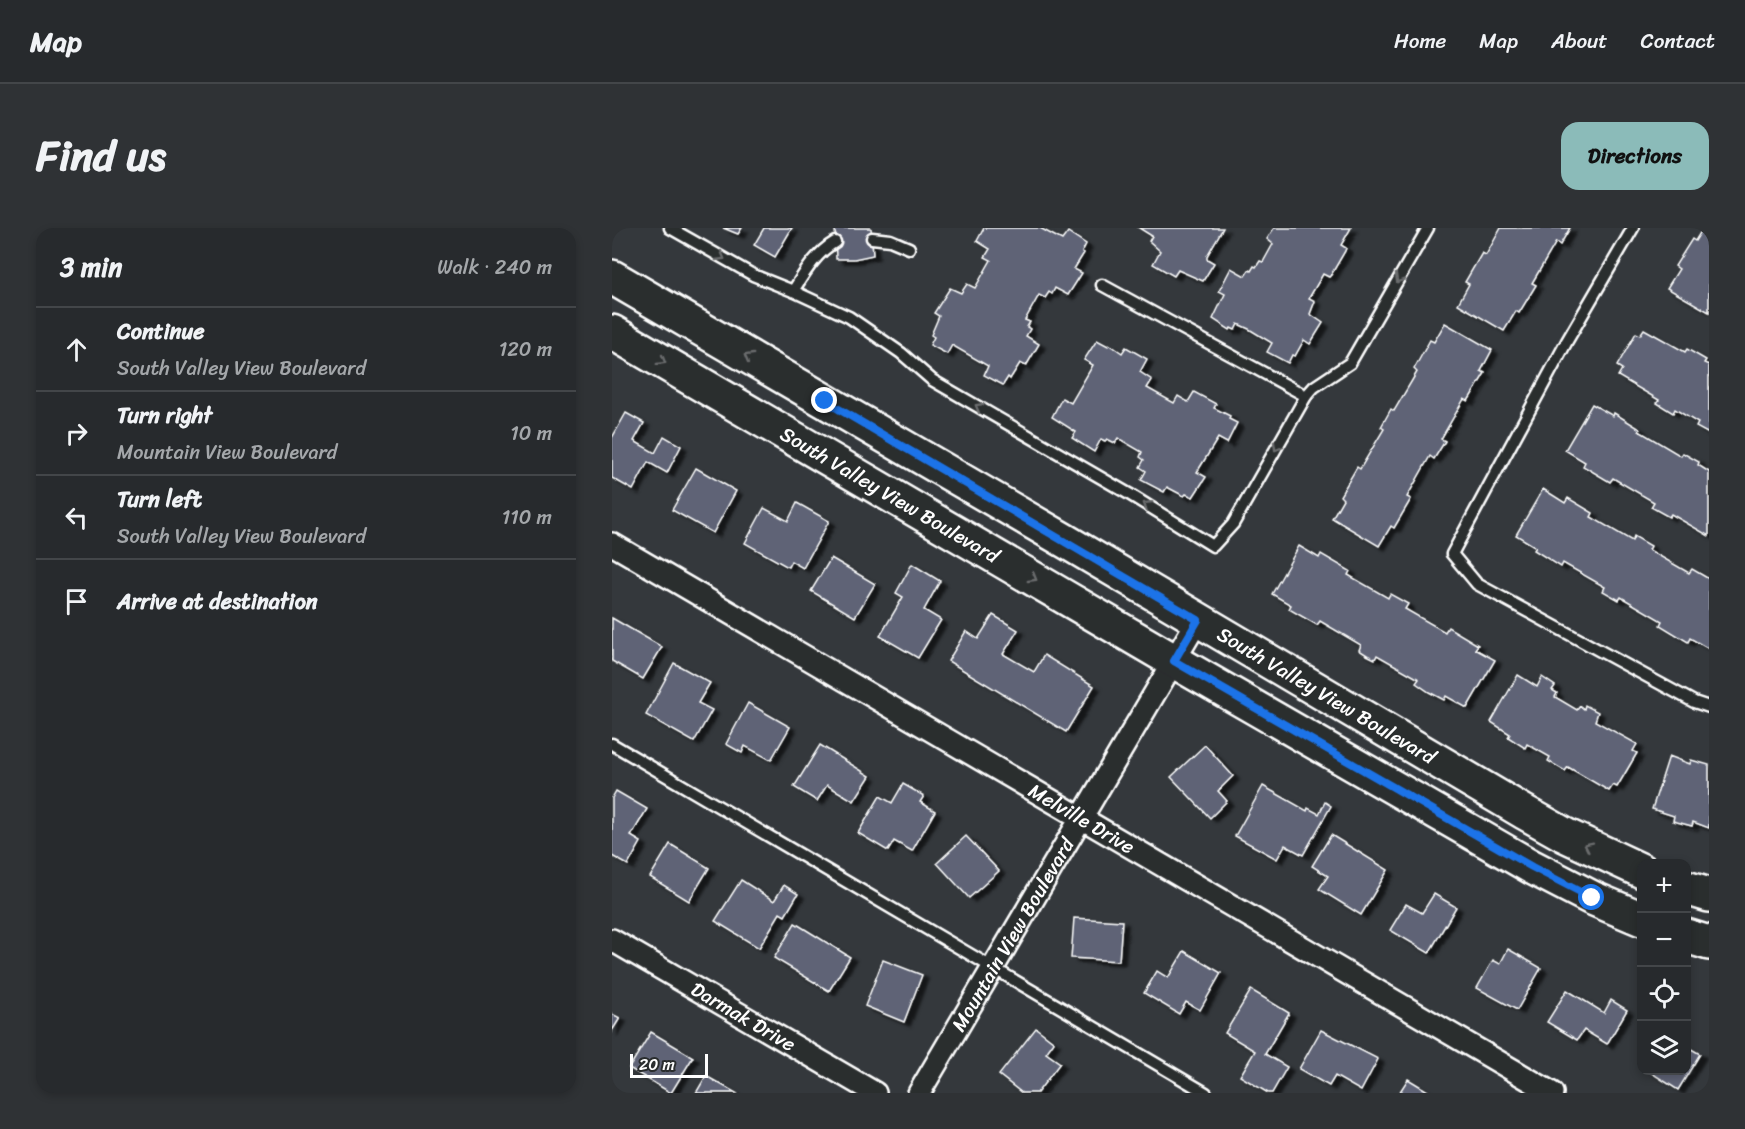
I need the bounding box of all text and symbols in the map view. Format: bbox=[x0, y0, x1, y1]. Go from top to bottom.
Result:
text: Map bbox=[30, 17, 82, 66]
text: Home bbox=[1394, 22, 1446, 60]
text: Map bbox=[1479, 22, 1518, 60]
text: About bbox=[1551, 22, 1608, 60]
text: Contact bbox=[1641, 22, 1715, 60]
text: Find us bbox=[36, 119, 166, 193]
button: Directions bbox=[1561, 122, 1709, 190]
text: 3 min bbox=[60, 244, 122, 290]
text: Walk · 240 m bbox=[437, 250, 552, 285]
one-way arrow bbox=[715, 250, 725, 261]
one-way arrow bbox=[1395, 273, 1406, 283]
text: Continue bbox=[117, 312, 205, 351]
text: 120 m bbox=[499, 332, 552, 367]
icon: ahead bbox=[60, 333, 93, 366]
text: South Valley View Boulevard bbox=[117, 351, 366, 386]
one-way arrow bbox=[744, 352, 754, 364]
one-way arrow bbox=[656, 354, 667, 366]
route end bbox=[811, 387, 837, 413]
text: Turn right bbox=[117, 396, 212, 435]
one-way arrow bbox=[975, 403, 985, 415]
text: 10 m bbox=[510, 416, 552, 451]
icon: right bbox=[60, 417, 93, 450]
street label: South Valley View Boulevard bbox=[774, 417, 1008, 573]
text: Mountain View Boulevard bbox=[117, 435, 337, 470]
one-way arrow bbox=[1273, 441, 1284, 451]
text: Turn left bbox=[117, 480, 202, 519]
text: 110 m bbox=[502, 500, 552, 535]
icon: left bbox=[60, 501, 93, 534]
one-way arrow bbox=[1143, 501, 1153, 513]
text: South Valley View Boulevard bbox=[117, 519, 366, 554]
one-way arrow bbox=[1027, 571, 1037, 582]
text: Arrive at destination bbox=[117, 582, 318, 621]
icon: arrive bbox=[60, 585, 93, 618]
street label: South Valley View Boulevard bbox=[1210, 617, 1444, 775]
street label: Melville Drive bbox=[1022, 773, 1142, 863]
street label: Mountain View Boulevard bbox=[941, 829, 1084, 1038]
one-way arrow bbox=[1584, 842, 1595, 854]
map controls bbox=[1637, 859, 1691, 1075]
button: + bbox=[1637, 859, 1691, 913]
route start bbox=[1578, 884, 1604, 910]
button: − bbox=[1637, 913, 1691, 967]
button: locate bbox=[1637, 967, 1691, 1021]
street label: Darmak Drive bbox=[684, 972, 803, 1061]
button: layers bbox=[1637, 1021, 1691, 1075]
text: 20 m bbox=[639, 1050, 675, 1079]
scale bar bbox=[630, 1051, 708, 1078]

